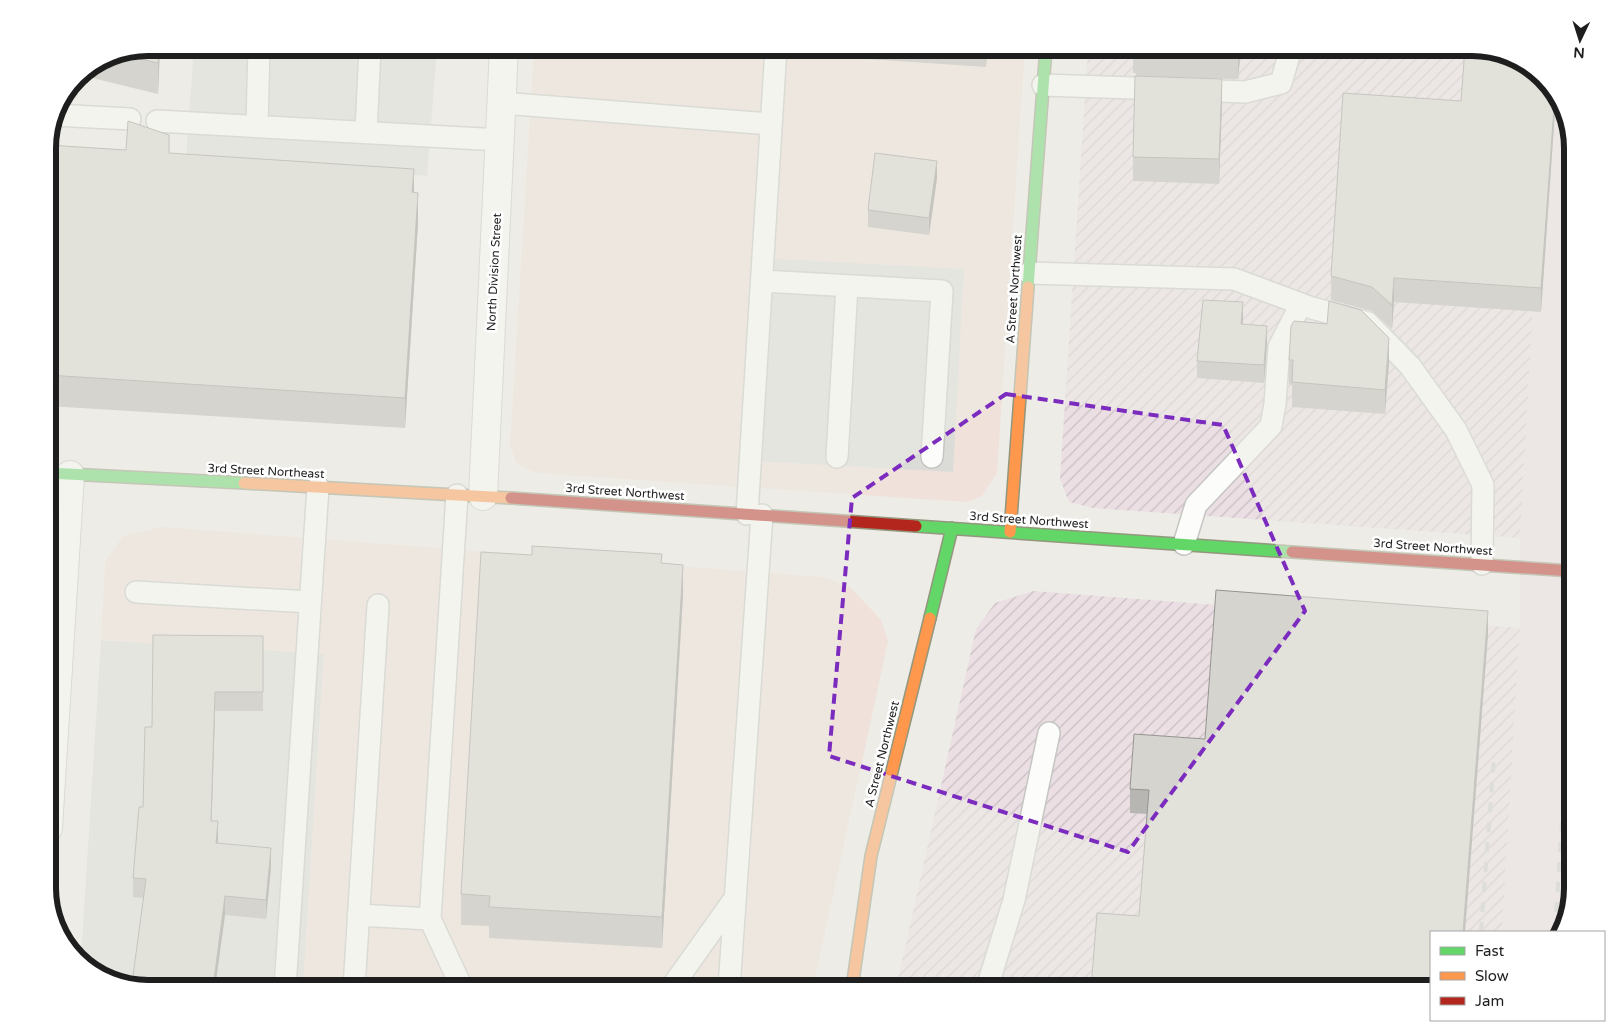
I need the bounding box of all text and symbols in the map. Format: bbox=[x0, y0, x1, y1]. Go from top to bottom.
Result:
north arrow bbox=[1555, 15, 1605, 65]
text: N bbox=[1573, 44, 1585, 61]
street label: North Division Street bbox=[484, 212, 504, 331]
street label: A Street Northwest bbox=[1003, 234, 1025, 344]
street label: 3rd Street Northeast bbox=[207, 461, 325, 481]
street label: 3rd Street Northwest bbox=[565, 481, 686, 503]
street label: 3rd Street Northwest bbox=[969, 509, 1090, 531]
street label: 3rd Street Northwest bbox=[1373, 536, 1494, 558]
street label: A Street Northwest bbox=[862, 699, 902, 809]
legend bbox=[1430, 931, 1605, 1021]
text: Fast bbox=[1475, 942, 1505, 960]
text: Slow bbox=[1475, 967, 1509, 985]
text: Jam bbox=[1475, 992, 1504, 1010]

